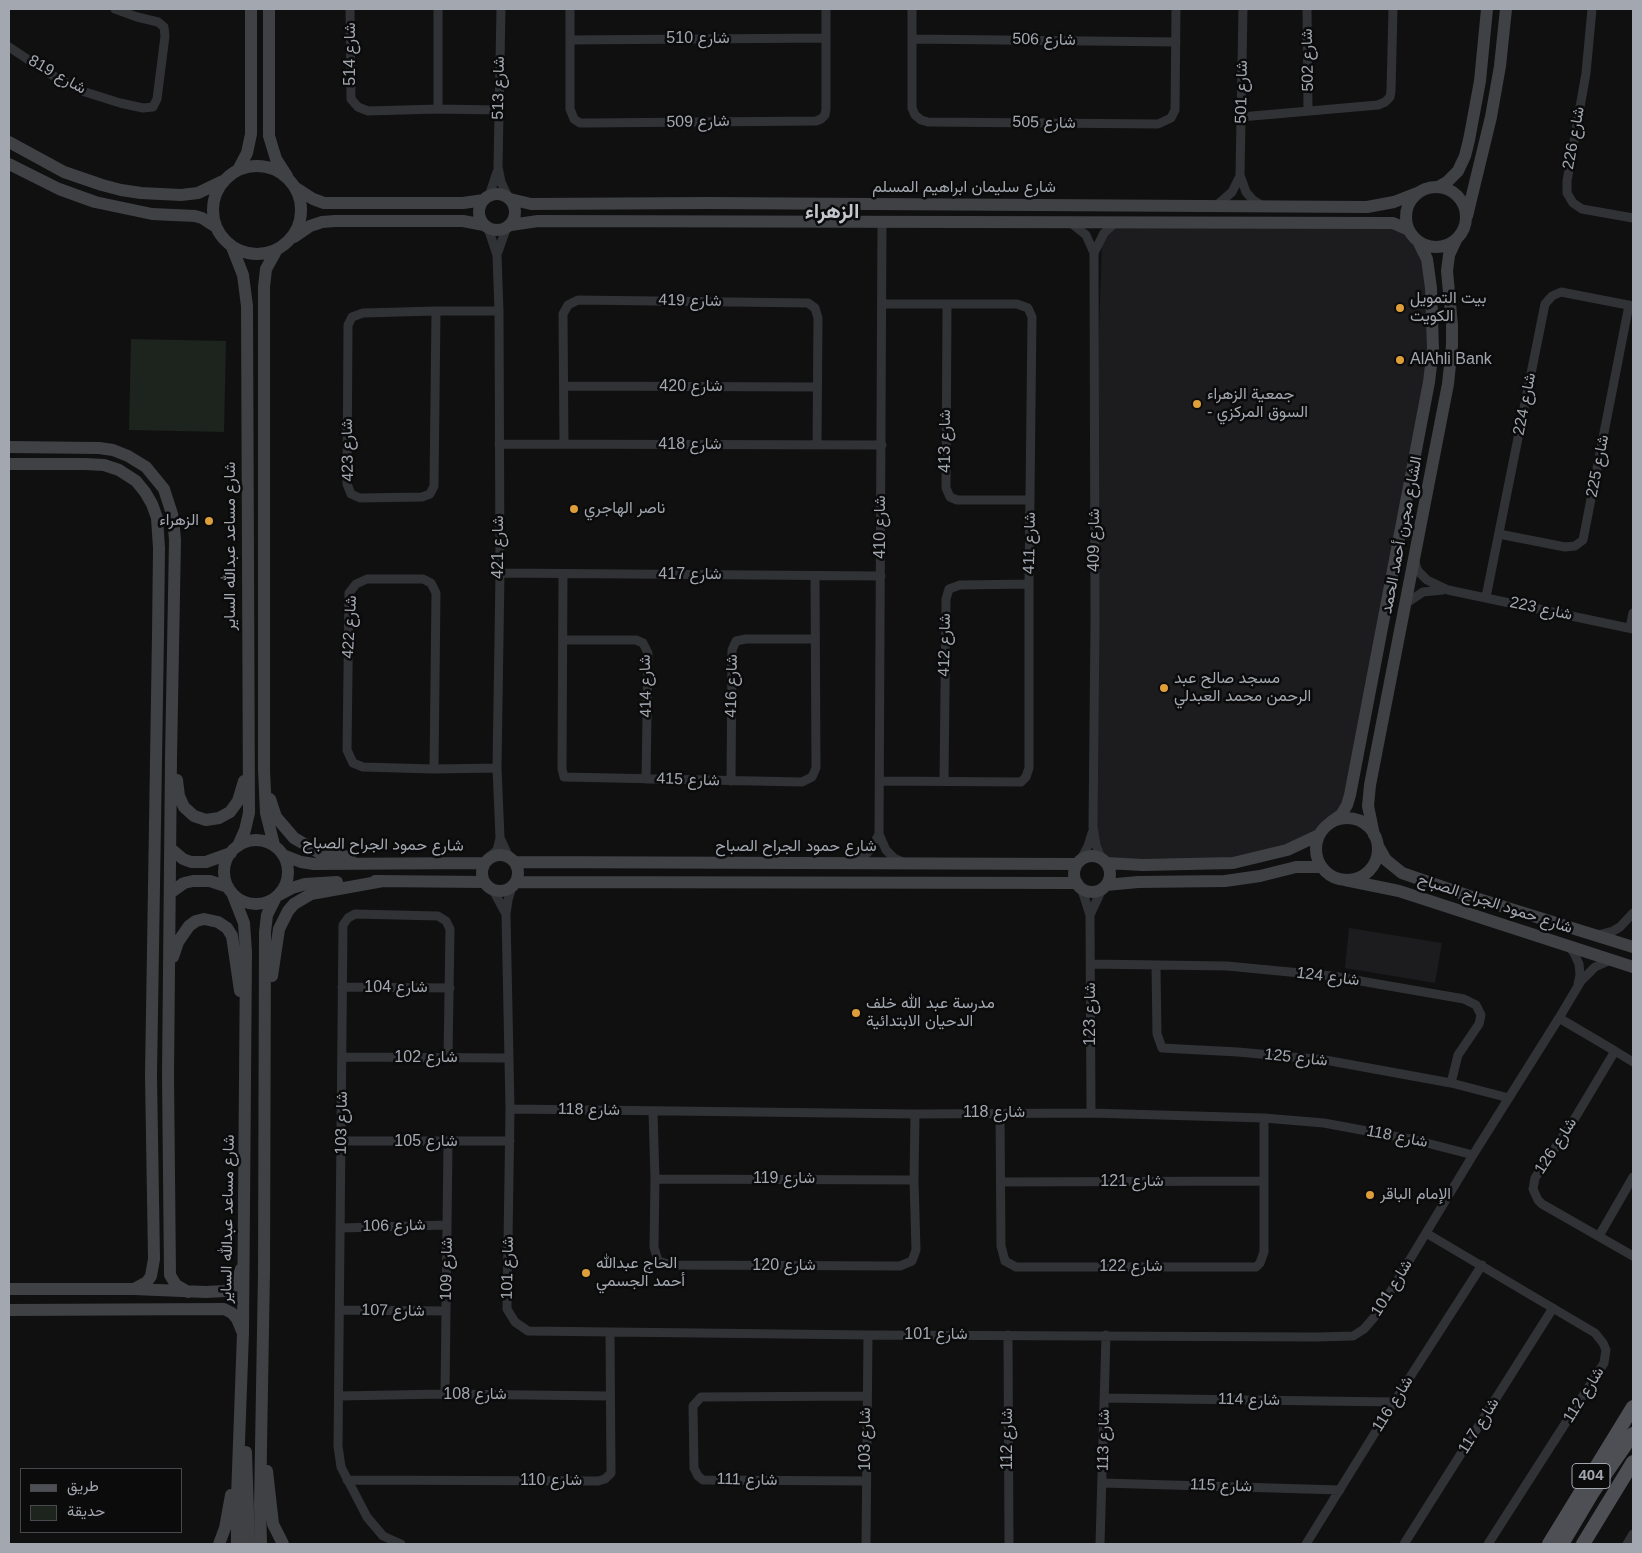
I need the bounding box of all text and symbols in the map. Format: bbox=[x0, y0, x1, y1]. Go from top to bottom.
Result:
street label: شارع 514 bbox=[341, 22, 361, 86]
street label: شارع 502 bbox=[1298, 28, 1318, 92]
street label: شارع 510 bbox=[666, 29, 730, 49]
street label: شارع 506 bbox=[1012, 30, 1076, 50]
street label: شارع 819 bbox=[25, 51, 89, 99]
street label: شارع 513 bbox=[489, 56, 509, 120]
street label: شارع 501 bbox=[1232, 60, 1252, 124]
street label: شارع 226 bbox=[1559, 105, 1589, 171]
street label: شارع 509 bbox=[666, 112, 730, 132]
street label: شارع 505 bbox=[1012, 113, 1076, 133]
street label: شارع سليمان ابراهيم المسلم bbox=[872, 178, 1056, 198]
district label: الزهراء bbox=[805, 199, 859, 225]
place label: بيت التمويل الكويت bbox=[1410, 289, 1486, 327]
street label: شارع 419 bbox=[658, 291, 722, 311]
marker: بيت التمويل الكويت bbox=[1394, 302, 1406, 314]
place label: AlAhli Bank bbox=[1410, 350, 1492, 370]
marker: AlAhli Bank bbox=[1394, 354, 1406, 366]
street label: شارع 224 bbox=[1510, 371, 1540, 437]
street label: شارع 420 bbox=[659, 377, 723, 397]
place label: جمعية الزهراء - السوق المركزي bbox=[1207, 385, 1308, 423]
marker: جمعية الزهراء - السوق المركزي bbox=[1191, 398, 1203, 410]
street label: شارع 413 bbox=[936, 409, 956, 473]
street label: شارع 423 bbox=[338, 418, 358, 482]
street label: شارع 225 bbox=[1583, 433, 1613, 499]
street label: شارع 418 bbox=[658, 435, 722, 455]
street label: الشارع مجرن أحمد الحمد bbox=[1377, 455, 1427, 615]
street label: شارع مساعد عبدالله الساير bbox=[221, 462, 241, 630]
street label: شارع 410 bbox=[871, 495, 891, 559]
place label: ناصر الهاجري bbox=[584, 499, 665, 519]
marker: ناصر الهاجري bbox=[568, 503, 580, 515]
street label: شارع 409 bbox=[1085, 508, 1105, 572]
place label: الزهراء bbox=[159, 511, 199, 531]
street label: شارع 411 bbox=[1020, 512, 1040, 574]
marker: الزهراء bbox=[203, 515, 215, 527]
street label: شارع 421 bbox=[489, 515, 509, 579]
street label: شارع 417 bbox=[658, 565, 722, 585]
street label: شارع 223 bbox=[1508, 593, 1574, 625]
street label: شارع 422 bbox=[339, 595, 361, 659]
street label: شارع 412 bbox=[935, 613, 955, 677]
street label: شارع 414 bbox=[636, 654, 656, 718]
street label: شارع 416 bbox=[722, 654, 742, 718]
place label: مسجد صالح عبد الرحمن محمد العبدلي bbox=[1174, 669, 1311, 707]
marker: مسجد صالح عبد الرحمن محمد العبدلي bbox=[1158, 682, 1170, 694]
street label: شارع 415 bbox=[656, 769, 720, 791]
street label: شارع حمود الجراح الصباح bbox=[302, 834, 464, 856]
street label: شارع حمود الجراح الصباح bbox=[715, 837, 877, 857]
street label: شارع حمود الجراح الصباح bbox=[1415, 870, 1575, 938]
street label: شارع 124 bbox=[1295, 964, 1361, 990]
street label: شارع 104 bbox=[364, 978, 428, 998]
street label: شارع 123 bbox=[1081, 982, 1101, 1046]
place label: مدرسة عبد الله خلف الدحيان الابتدائية bbox=[866, 994, 995, 1032]
marker: مدرسة عبد الله خلف الدحيان الابتدائية bbox=[850, 1007, 862, 1019]
street label: شارع 125 bbox=[1264, 1045, 1328, 1071]
street label: شارع 102 bbox=[394, 1048, 458, 1068]
street label: شارع 103 bbox=[332, 1091, 352, 1155]
street label: شارع 118 bbox=[558, 1100, 620, 1120]
street label: شارع 118 bbox=[963, 1103, 1025, 1123]
street label: شارع 126 bbox=[1531, 1114, 1581, 1178]
street label: شارع 118 bbox=[1365, 1122, 1429, 1152]
street label: شارع 105 bbox=[394, 1132, 458, 1152]
street label: شارع مساعد عبدالله الساير bbox=[217, 1134, 239, 1304]
street label: شارع 119 bbox=[753, 1169, 815, 1189]
street label: شارع 121 bbox=[1100, 1172, 1164, 1192]
place label: الإمام الباقر bbox=[1380, 1185, 1451, 1205]
marker: الإمام الباقر bbox=[1364, 1189, 1376, 1201]
street label: شارع 106 bbox=[362, 1216, 426, 1236]
street label: شارع 101 bbox=[498, 1236, 518, 1300]
street label: شارع 109 bbox=[437, 1237, 457, 1301]
place label: الحاج عبدالله أحمد الجسمي bbox=[596, 1254, 685, 1292]
street label: شارع 120 bbox=[752, 1256, 816, 1276]
street label: شارع 101 bbox=[1367, 1256, 1417, 1320]
street label: شارع 122 bbox=[1099, 1257, 1163, 1277]
marker: الحاج عبدالله أحمد الجسمي bbox=[580, 1267, 592, 1279]
street label: شارع 107 bbox=[361, 1301, 425, 1321]
street label: شارع 101 bbox=[904, 1325, 968, 1345]
street label: شارع 112 bbox=[1559, 1364, 1609, 1426]
street label: شارع 116 bbox=[1368, 1373, 1418, 1435]
street label: شارع 108 bbox=[443, 1385, 507, 1405]
street label: شارع 114 bbox=[1218, 1390, 1280, 1410]
street label: شارع 117 bbox=[1454, 1395, 1504, 1457]
street label: شارع 103 bbox=[856, 1407, 876, 1471]
street label: شارع 112 bbox=[998, 1408, 1018, 1470]
street label: شارع 113 bbox=[1094, 1409, 1114, 1471]
road number: 404 bbox=[1572, 1464, 1610, 1488]
legend bbox=[20, 1468, 182, 1533]
street label: شارع 111 bbox=[716, 1470, 778, 1490]
street label: شارع 110 bbox=[520, 1471, 582, 1491]
street label: شارع 115 bbox=[1190, 1475, 1252, 1497]
text: طريق bbox=[67, 1477, 99, 1494]
text: حديقة bbox=[67, 1502, 105, 1519]

